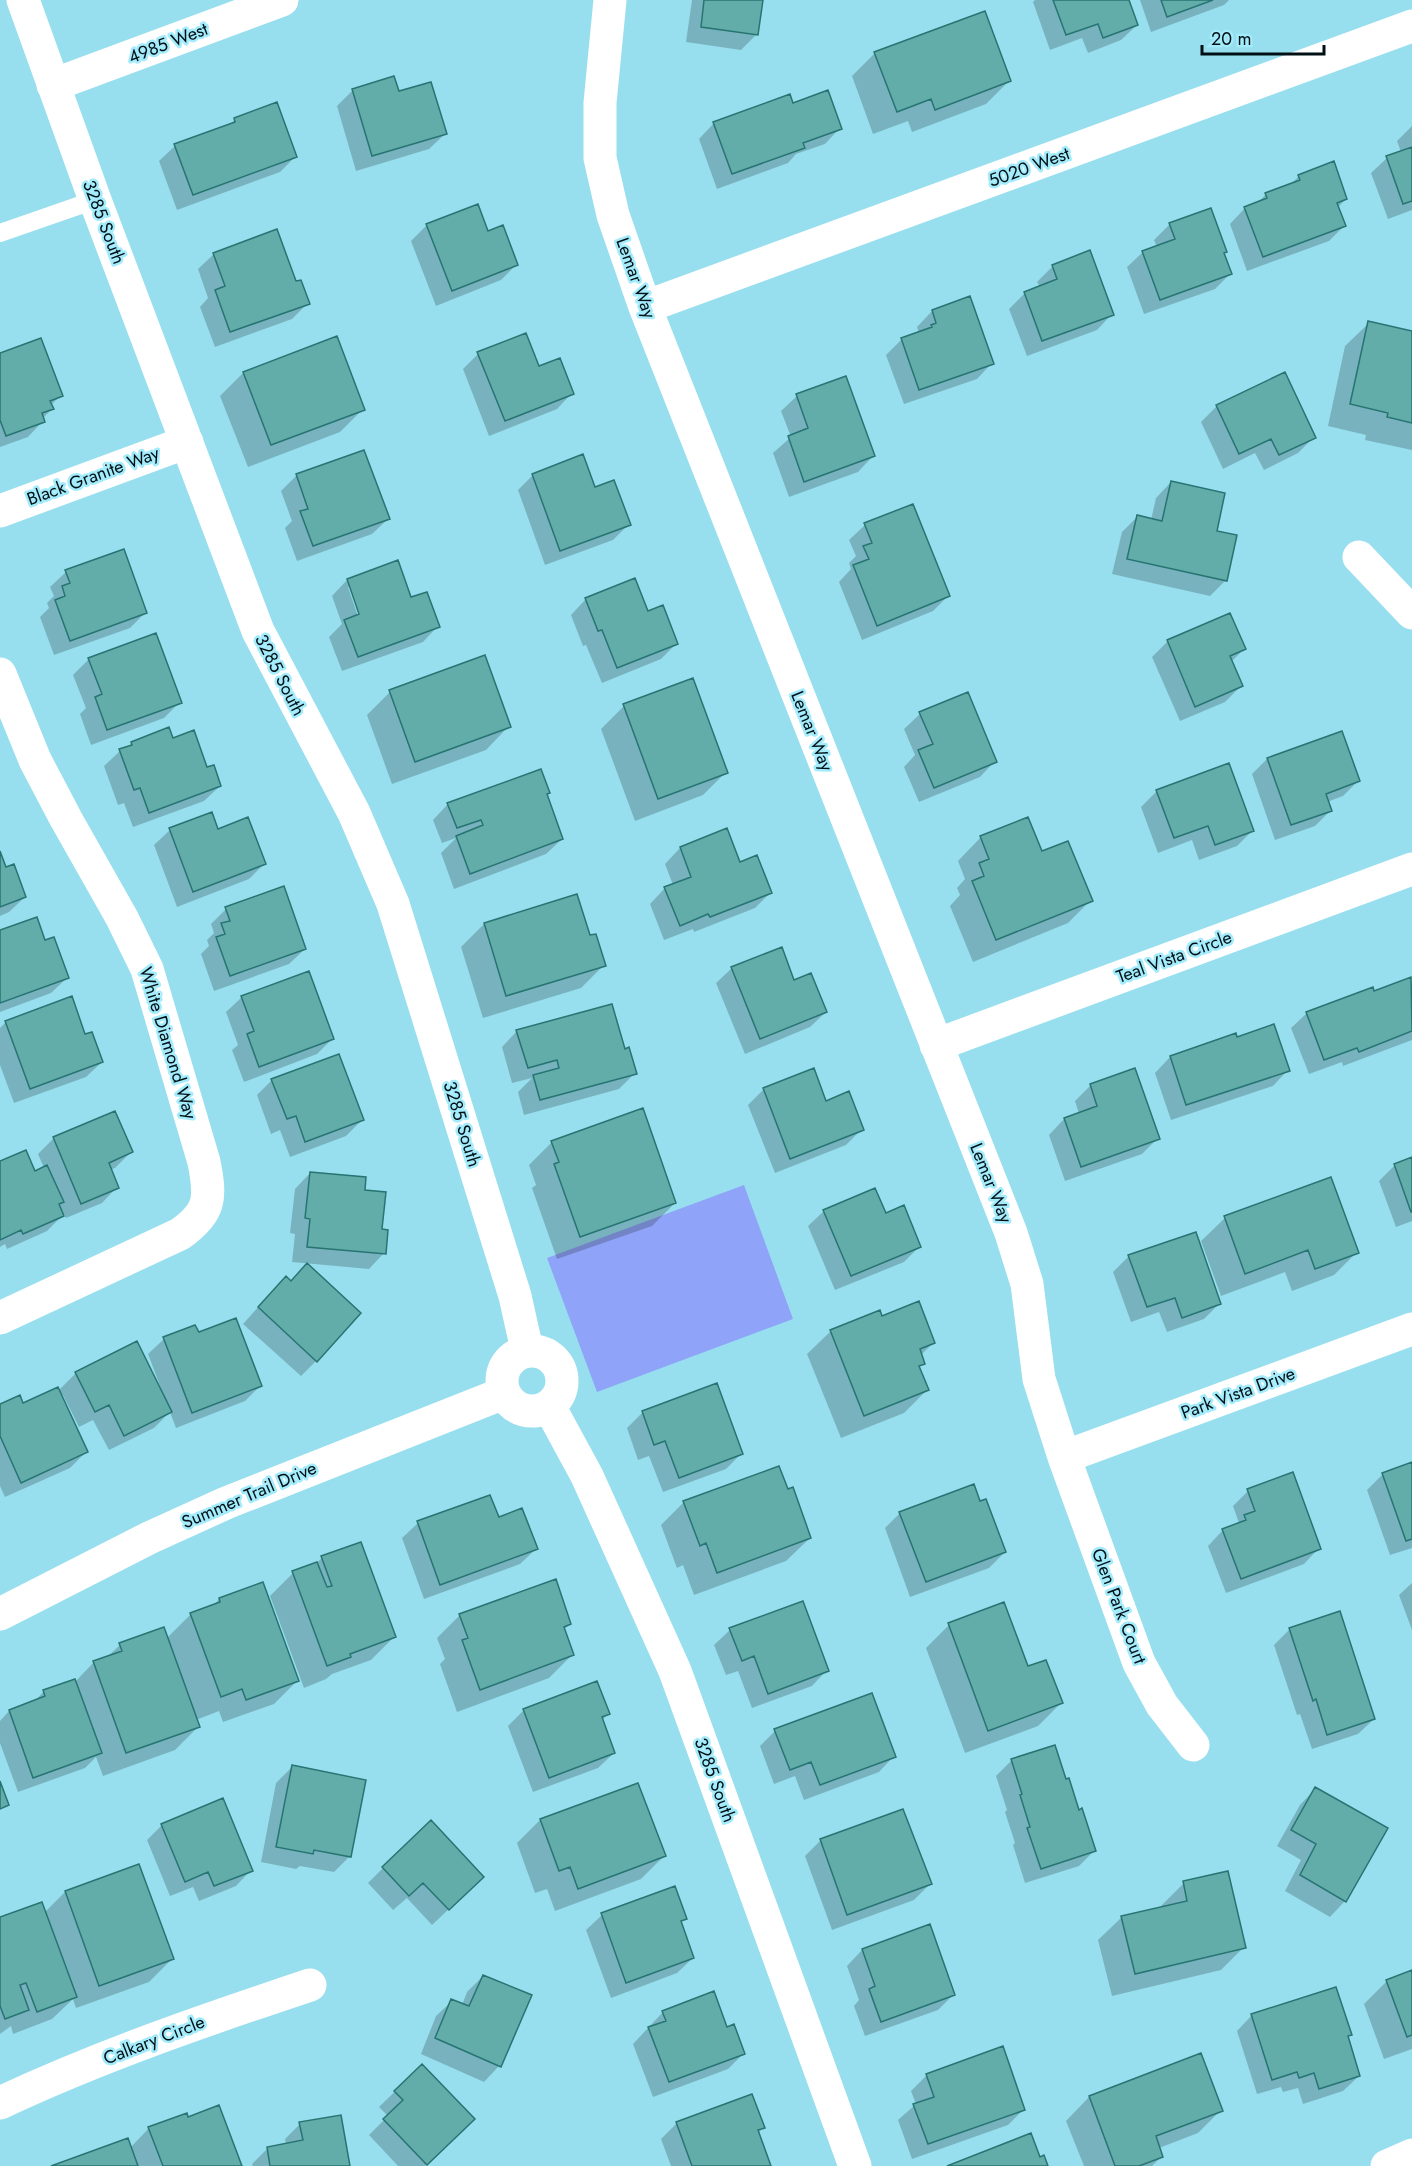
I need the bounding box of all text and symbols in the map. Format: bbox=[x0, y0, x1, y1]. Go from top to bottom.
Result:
street label: 4985 West bbox=[124, 16, 212, 70]
scale bar bbox=[1202, 18, 1324, 56]
text: 20 m bbox=[1211, 26, 1251, 52]
street label: 5020 West bbox=[985, 140, 1074, 194]
street label: 3285 South bbox=[76, 176, 132, 268]
street label: Lemar Way bbox=[609, 234, 663, 322]
street label: Black Granite Way bbox=[23, 440, 163, 512]
street label: 3285 South bbox=[248, 630, 312, 720]
street label: Lemar Way bbox=[784, 687, 840, 775]
street label: Teal Vista Circle bbox=[1113, 924, 1235, 990]
street label: White Diamond Way bbox=[132, 964, 204, 1122]
street label: 3285 South bbox=[437, 1078, 487, 1170]
street label: Lemar Way bbox=[963, 1139, 1019, 1227]
street label: Park Vista Drive bbox=[1177, 1360, 1299, 1426]
street label: Summer Trail Drive bbox=[178, 1455, 320, 1535]
street label: Glen Park Court bbox=[1085, 1544, 1153, 1668]
street label: 3285 South bbox=[688, 1734, 742, 1826]
street label: Calkary Circle bbox=[100, 2009, 208, 2071]

